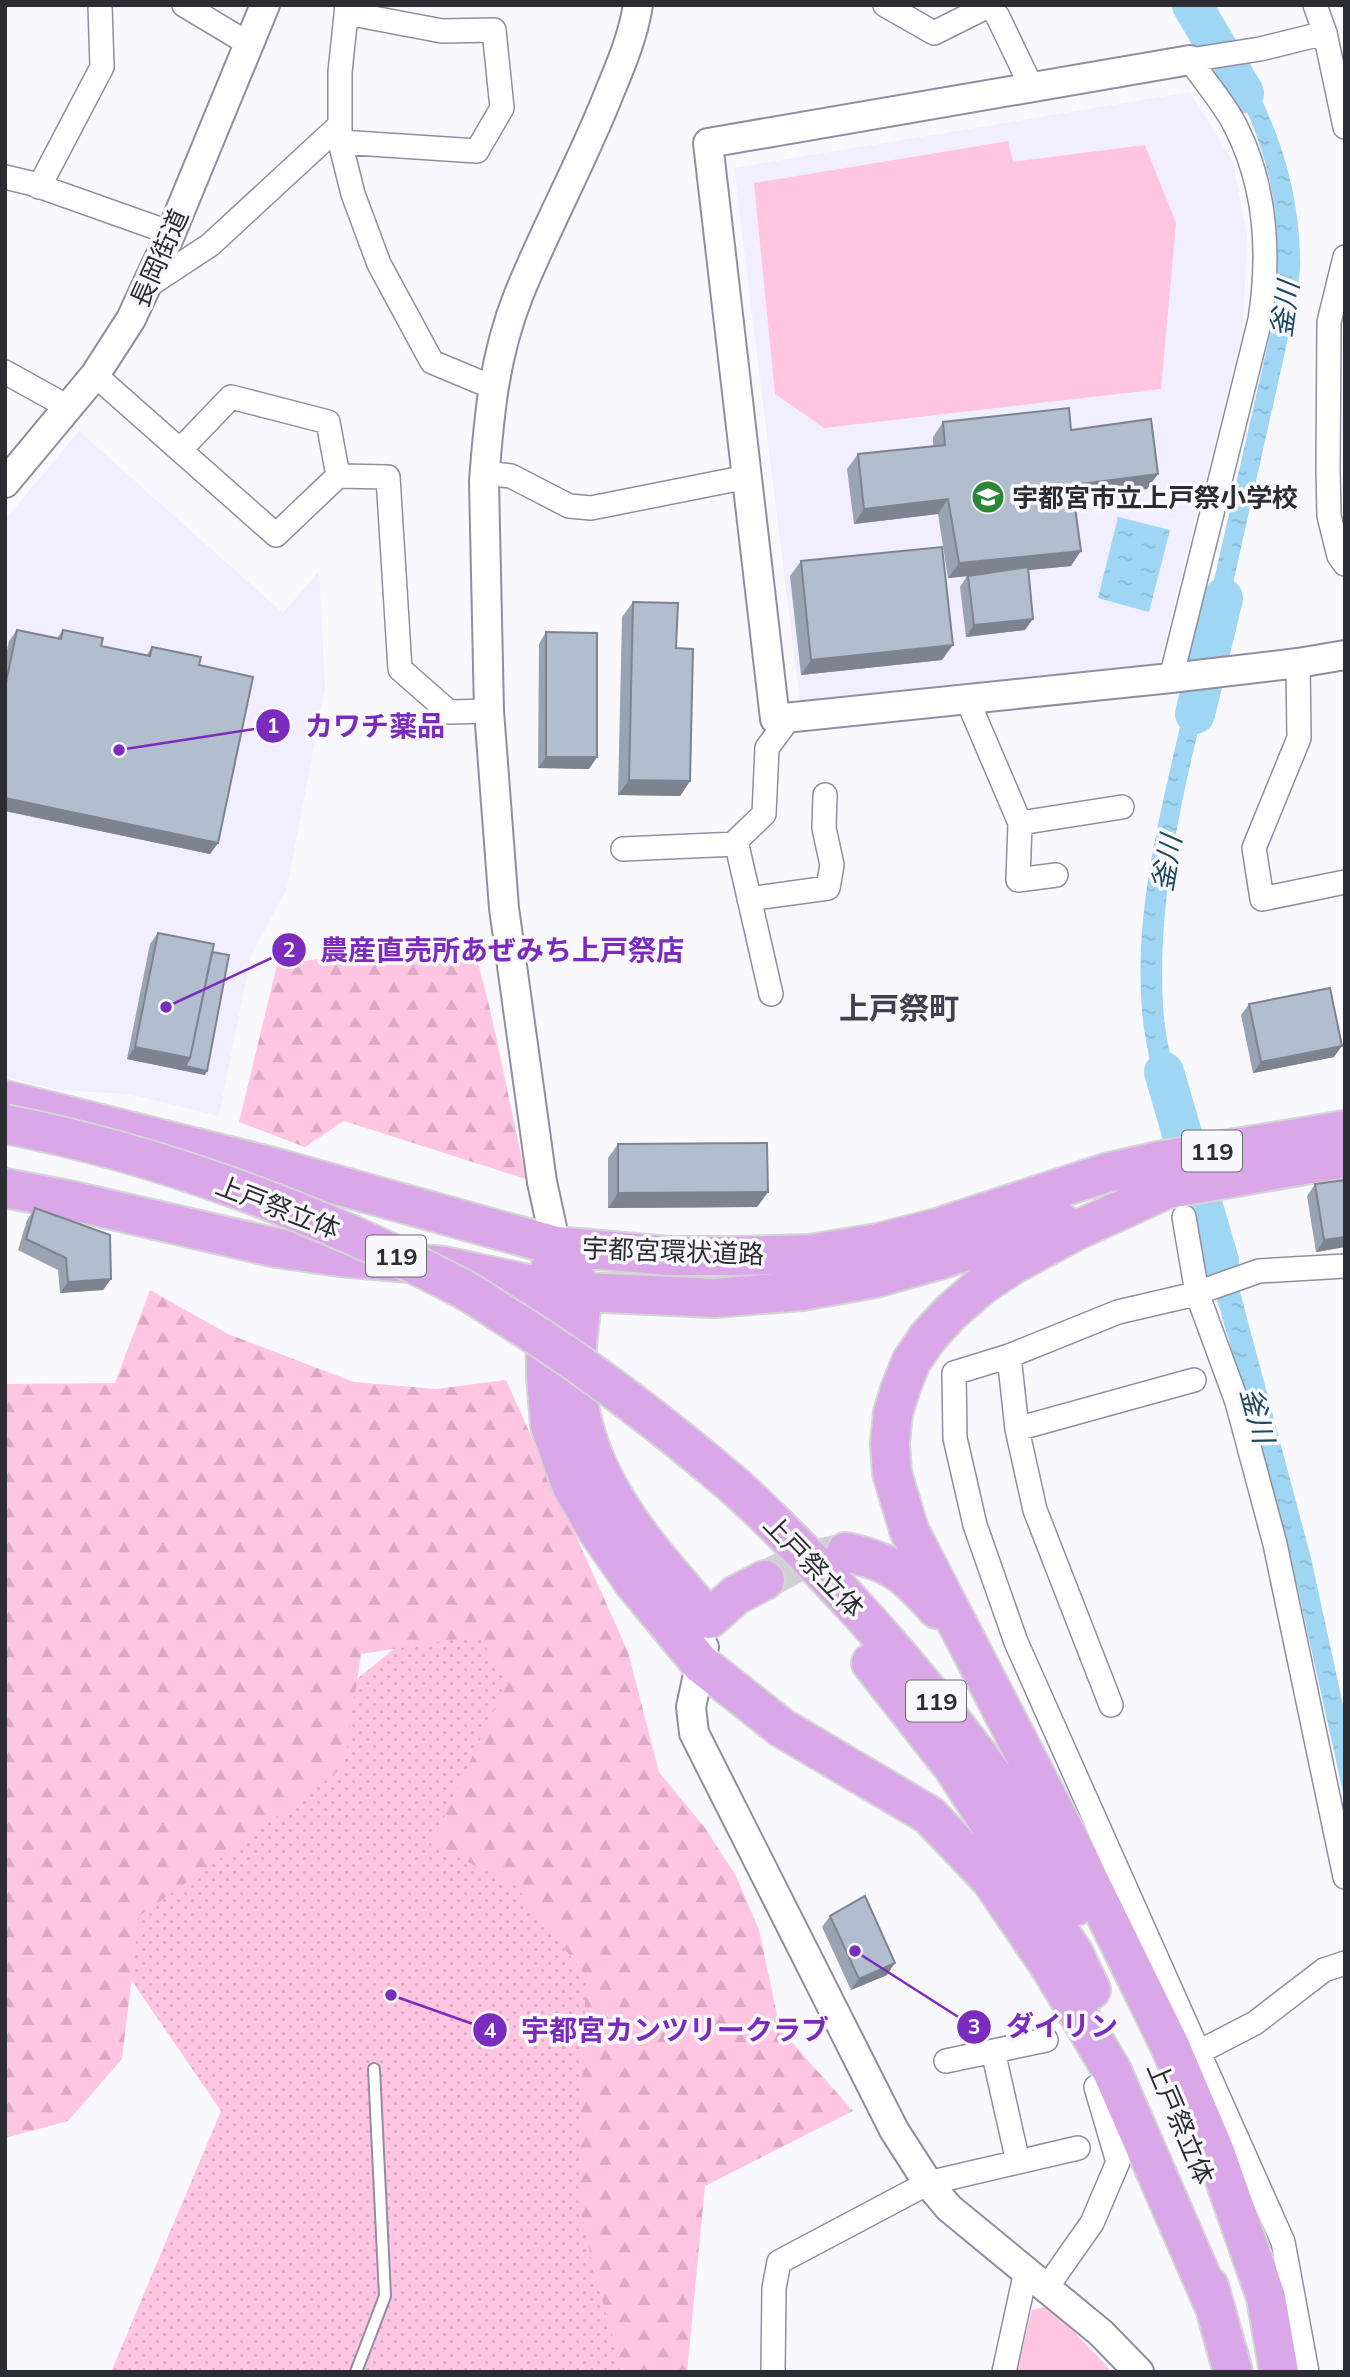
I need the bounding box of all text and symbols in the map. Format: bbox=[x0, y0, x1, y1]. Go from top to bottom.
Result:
street label: 長岡街道 bbox=[123, 204, 195, 312]
water label: 釜川 bbox=[1263, 276, 1306, 339]
school or university icon: 宇都宮市立上戸祭小学校 bbox=[969, 478, 1007, 516]
place label: 宇都宮市立上戸祭小学校 bbox=[1012, 481, 1298, 514]
callout: カワチ薬品 bbox=[256, 702, 459, 751]
text: カワチ薬品 bbox=[305, 708, 445, 743]
text: 1 bbox=[267, 712, 279, 738]
water label: 釜川 bbox=[1144, 829, 1189, 894]
callout: 農産直売所あぜみち上戸祭店 bbox=[271, 925, 698, 974]
text: 農産直売所あぜみち上戸祭店 bbox=[320, 932, 684, 967]
text: 2 bbox=[283, 936, 295, 962]
district label: 上戸祭町 bbox=[839, 989, 959, 1027]
road number: 119 bbox=[1182, 1130, 1242, 1171]
street label: 上戸祭立体 bbox=[211, 1168, 345, 1246]
street label: 宇都宮環状道路 bbox=[581, 1231, 765, 1271]
road number: 119 bbox=[366, 1236, 426, 1276]
water label: 釜川 bbox=[1234, 1383, 1283, 1449]
street label: 上戸祭立体 bbox=[757, 1508, 871, 1624]
road number: 119 bbox=[906, 1680, 966, 1722]
callout: ダイリン bbox=[957, 2002, 1132, 2051]
callout: 宇都宮カンツリークラブ bbox=[472, 2006, 843, 2055]
text: ダイリン bbox=[1006, 2008, 1118, 2043]
text: 宇都宮カンツリークラブ bbox=[521, 2012, 829, 2047]
text: 3 bbox=[968, 2013, 980, 2039]
text: 4 bbox=[484, 2017, 497, 2043]
street label: 上戸祭立体 bbox=[1140, 2057, 1222, 2189]

